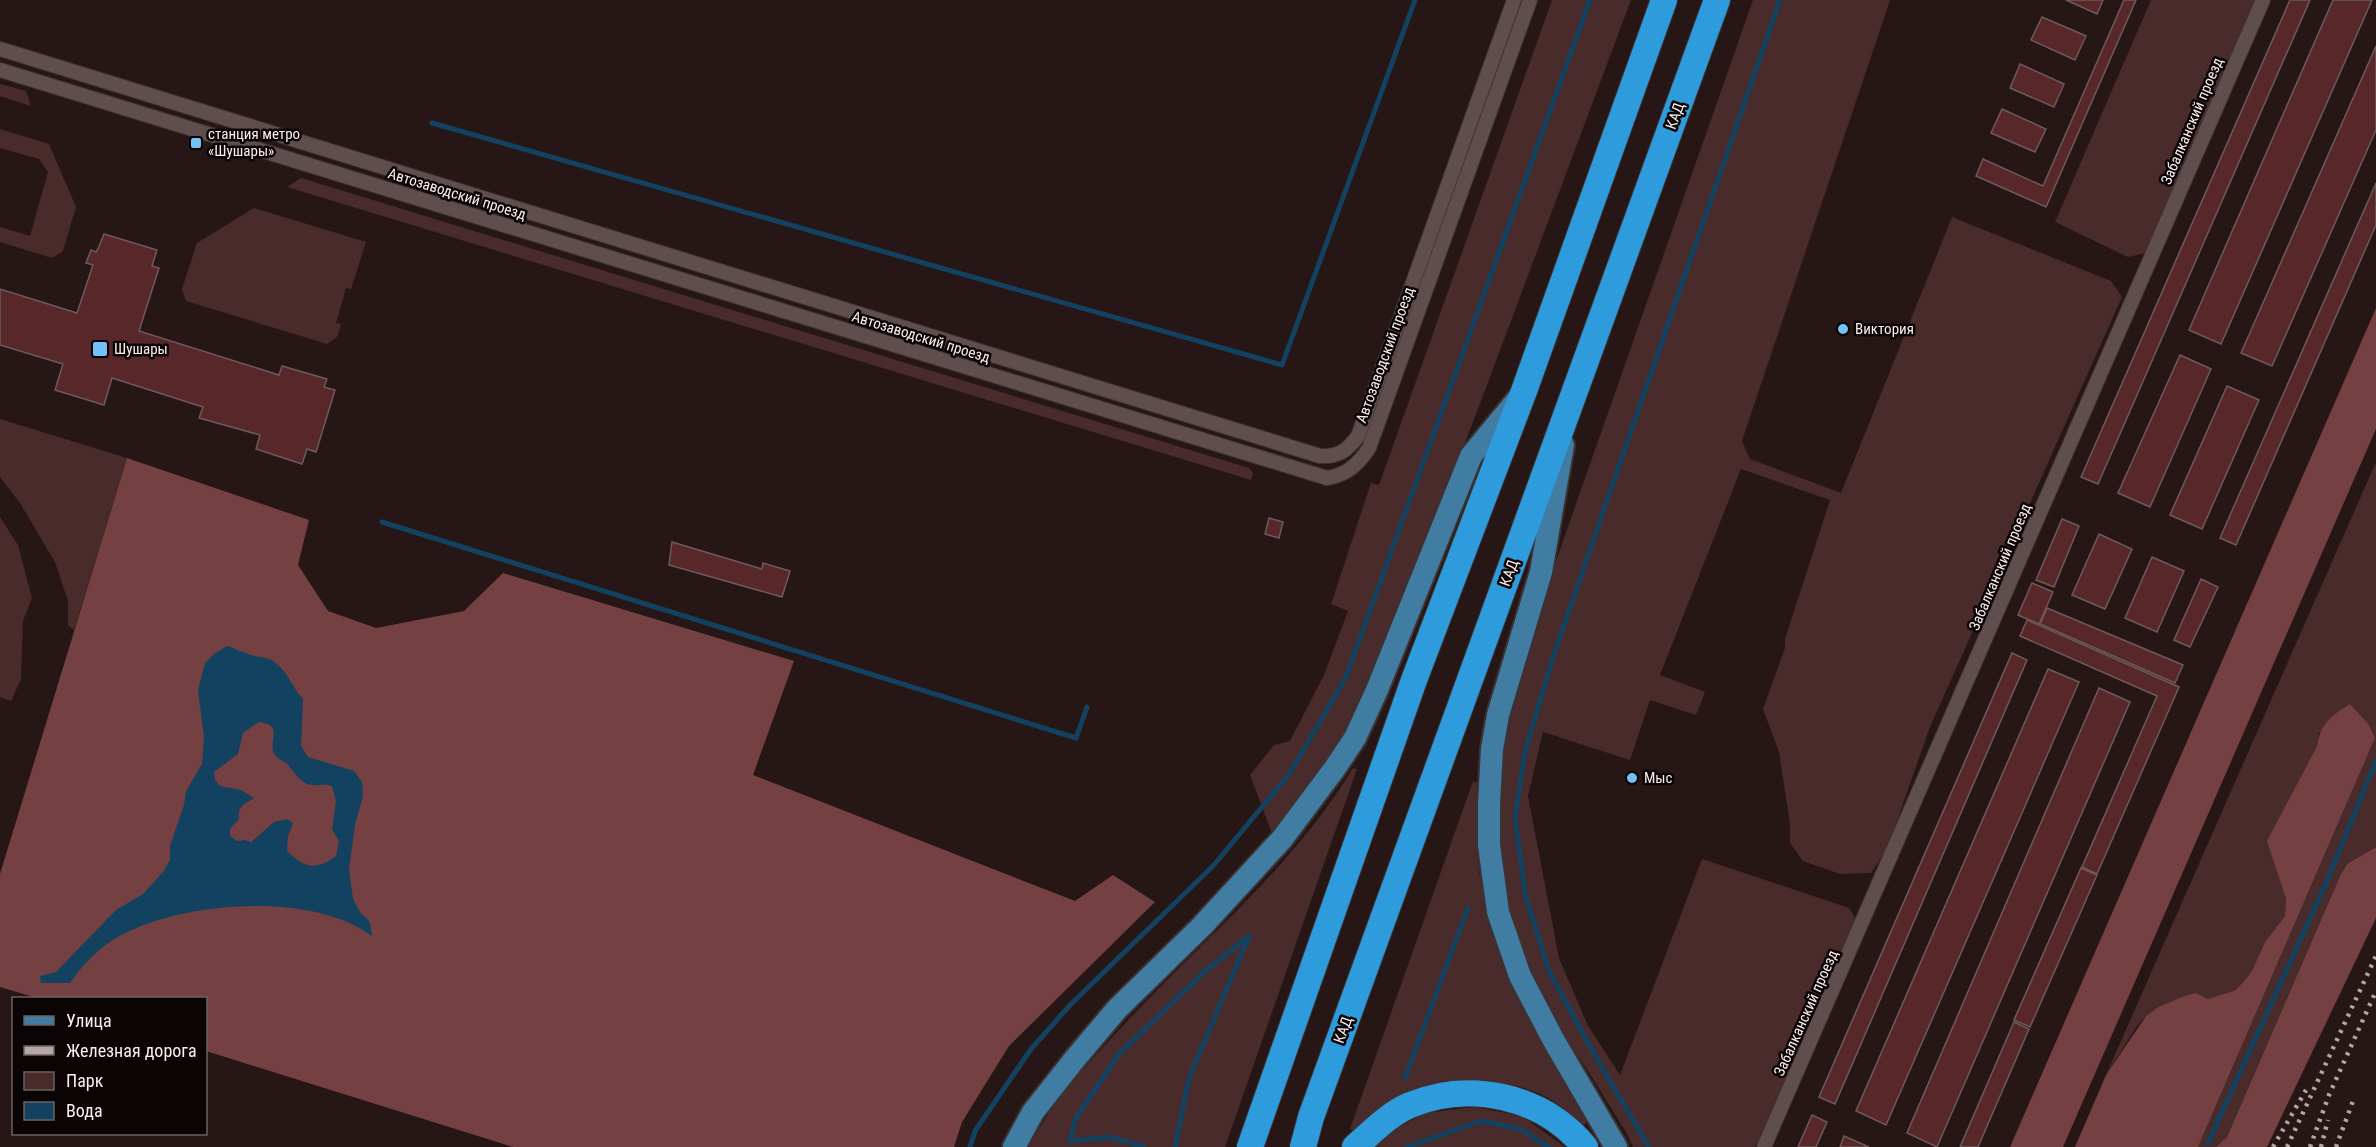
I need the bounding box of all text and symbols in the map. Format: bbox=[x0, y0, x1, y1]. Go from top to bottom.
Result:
street label: Забалканский проезд bbox=[2157, 55, 2227, 187]
street label: КАД bbox=[1662, 100, 1688, 132]
place label: станция метро «Шушары» bbox=[208, 125, 300, 160]
marker: станция метро «Шушары» bbox=[189, 136, 203, 150]
street label: Автозаводский проезд bbox=[386, 164, 528, 224]
street label: Автозаводский проезд bbox=[1352, 285, 1418, 425]
street label: Автозаводский проезд bbox=[850, 307, 992, 367]
place label: Виктория bbox=[1855, 320, 1914, 338]
marker: Виктория bbox=[1836, 322, 1850, 336]
marker: Шушары bbox=[91, 340, 109, 358]
place label: Шушары bbox=[114, 340, 168, 358]
street label: Забалканский проезд bbox=[1965, 501, 2035, 633]
street label: КАД bbox=[1496, 557, 1522, 589]
place label: Мыс bbox=[1644, 769, 1673, 787]
marker: Мыс bbox=[1625, 771, 1639, 785]
street label: Забалканский проезд bbox=[1770, 947, 1842, 1079]
legend bbox=[12, 997, 207, 1135]
text: Улица bbox=[66, 1010, 112, 1031]
street label: КАД bbox=[1330, 1014, 1356, 1046]
text: Железная дорога bbox=[66, 1040, 197, 1061]
text: Парк bbox=[66, 1070, 104, 1091]
text: Вода bbox=[66, 1100, 103, 1121]

